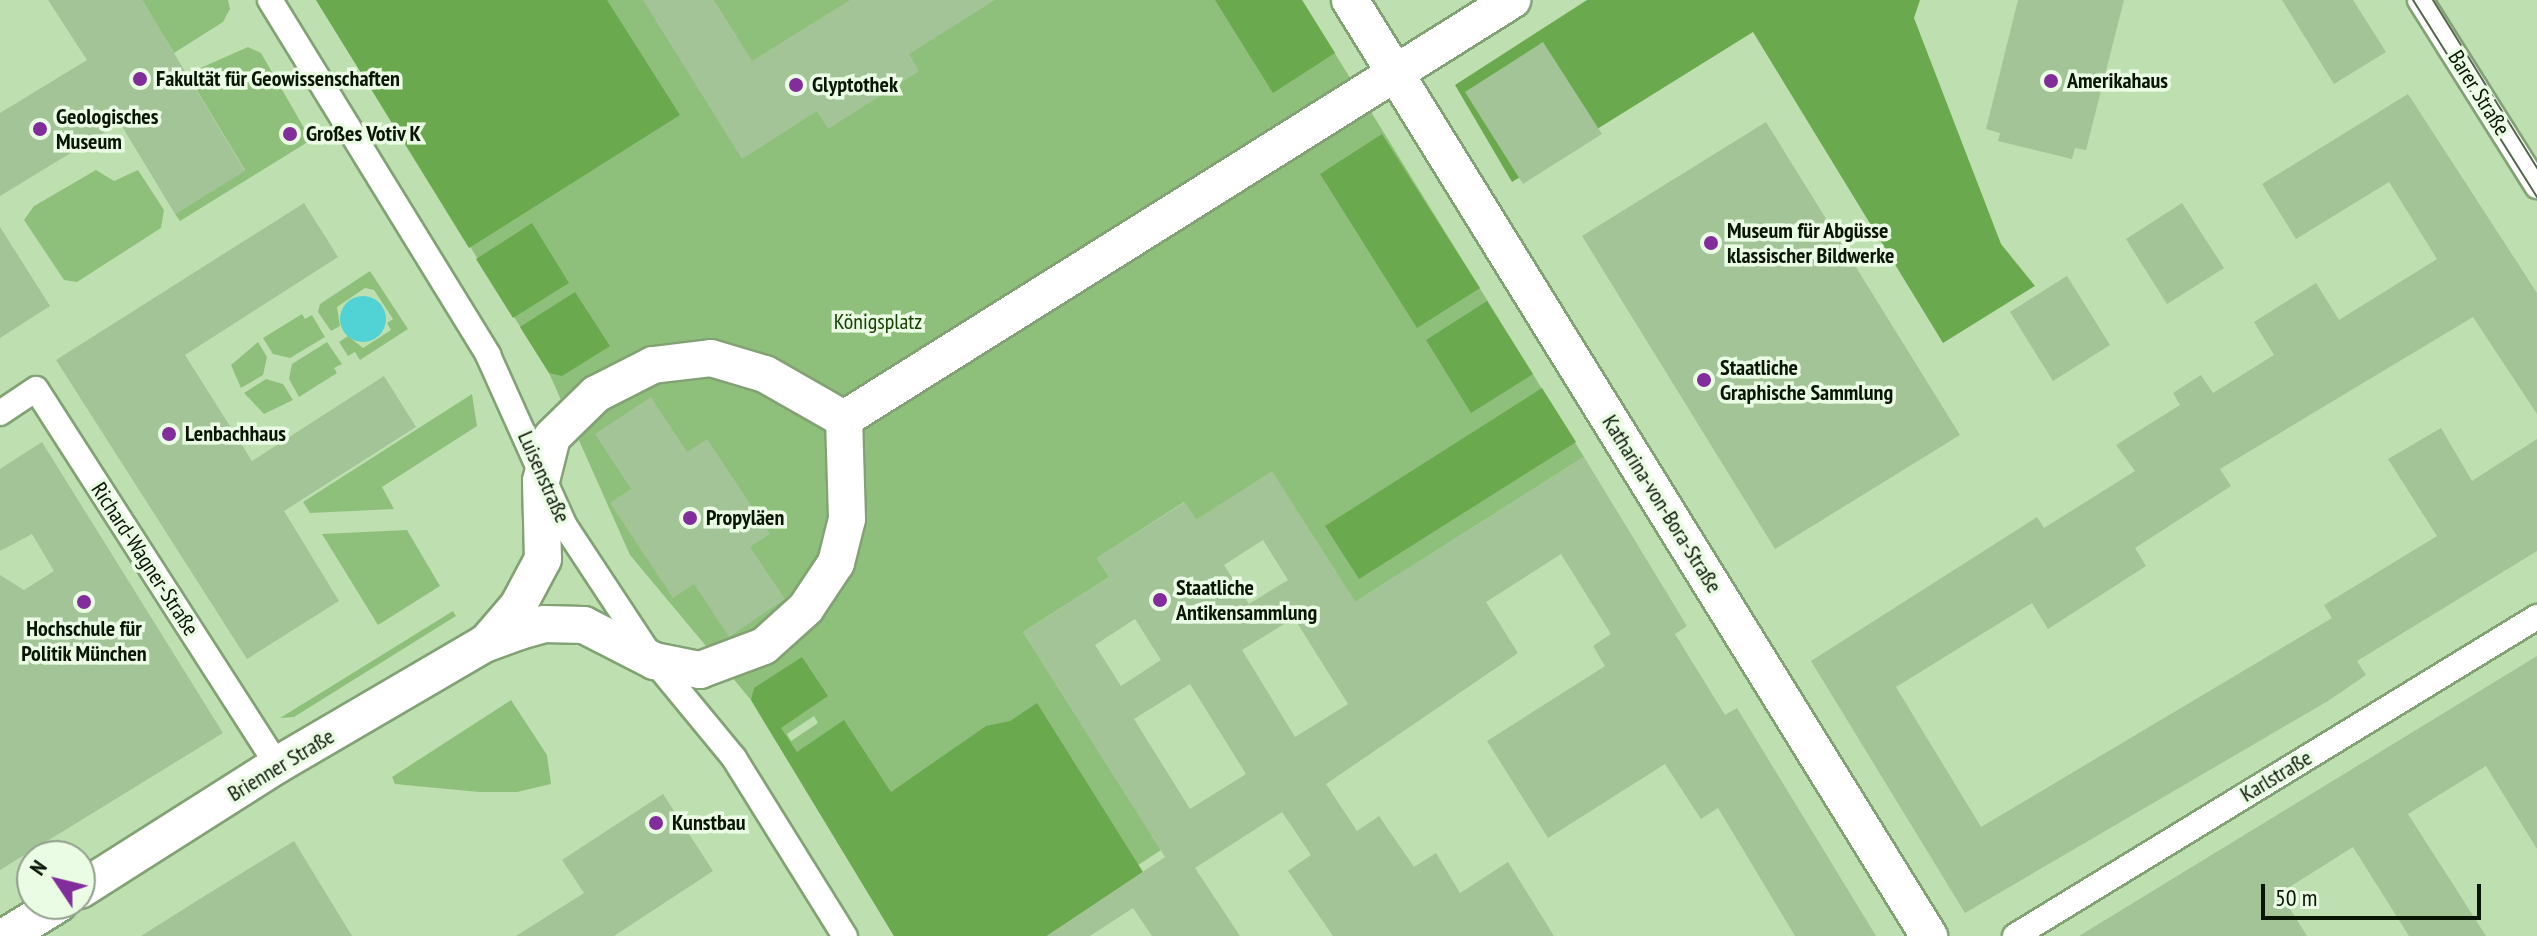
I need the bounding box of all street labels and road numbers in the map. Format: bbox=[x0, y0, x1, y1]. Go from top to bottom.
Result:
street label: Barer Straße bbox=[2443, 46, 2515, 140]
street label: Katharina-von-Bora-Straße bbox=[1597, 410, 1727, 598]
street label: Luisenstraße bbox=[512, 427, 576, 527]
street label: Richard-Wagner-Straße bbox=[86, 478, 204, 640]
street label: Brienner Straße bbox=[223, 723, 339, 807]
street label: Karlstraße bbox=[2236, 744, 2316, 808]

